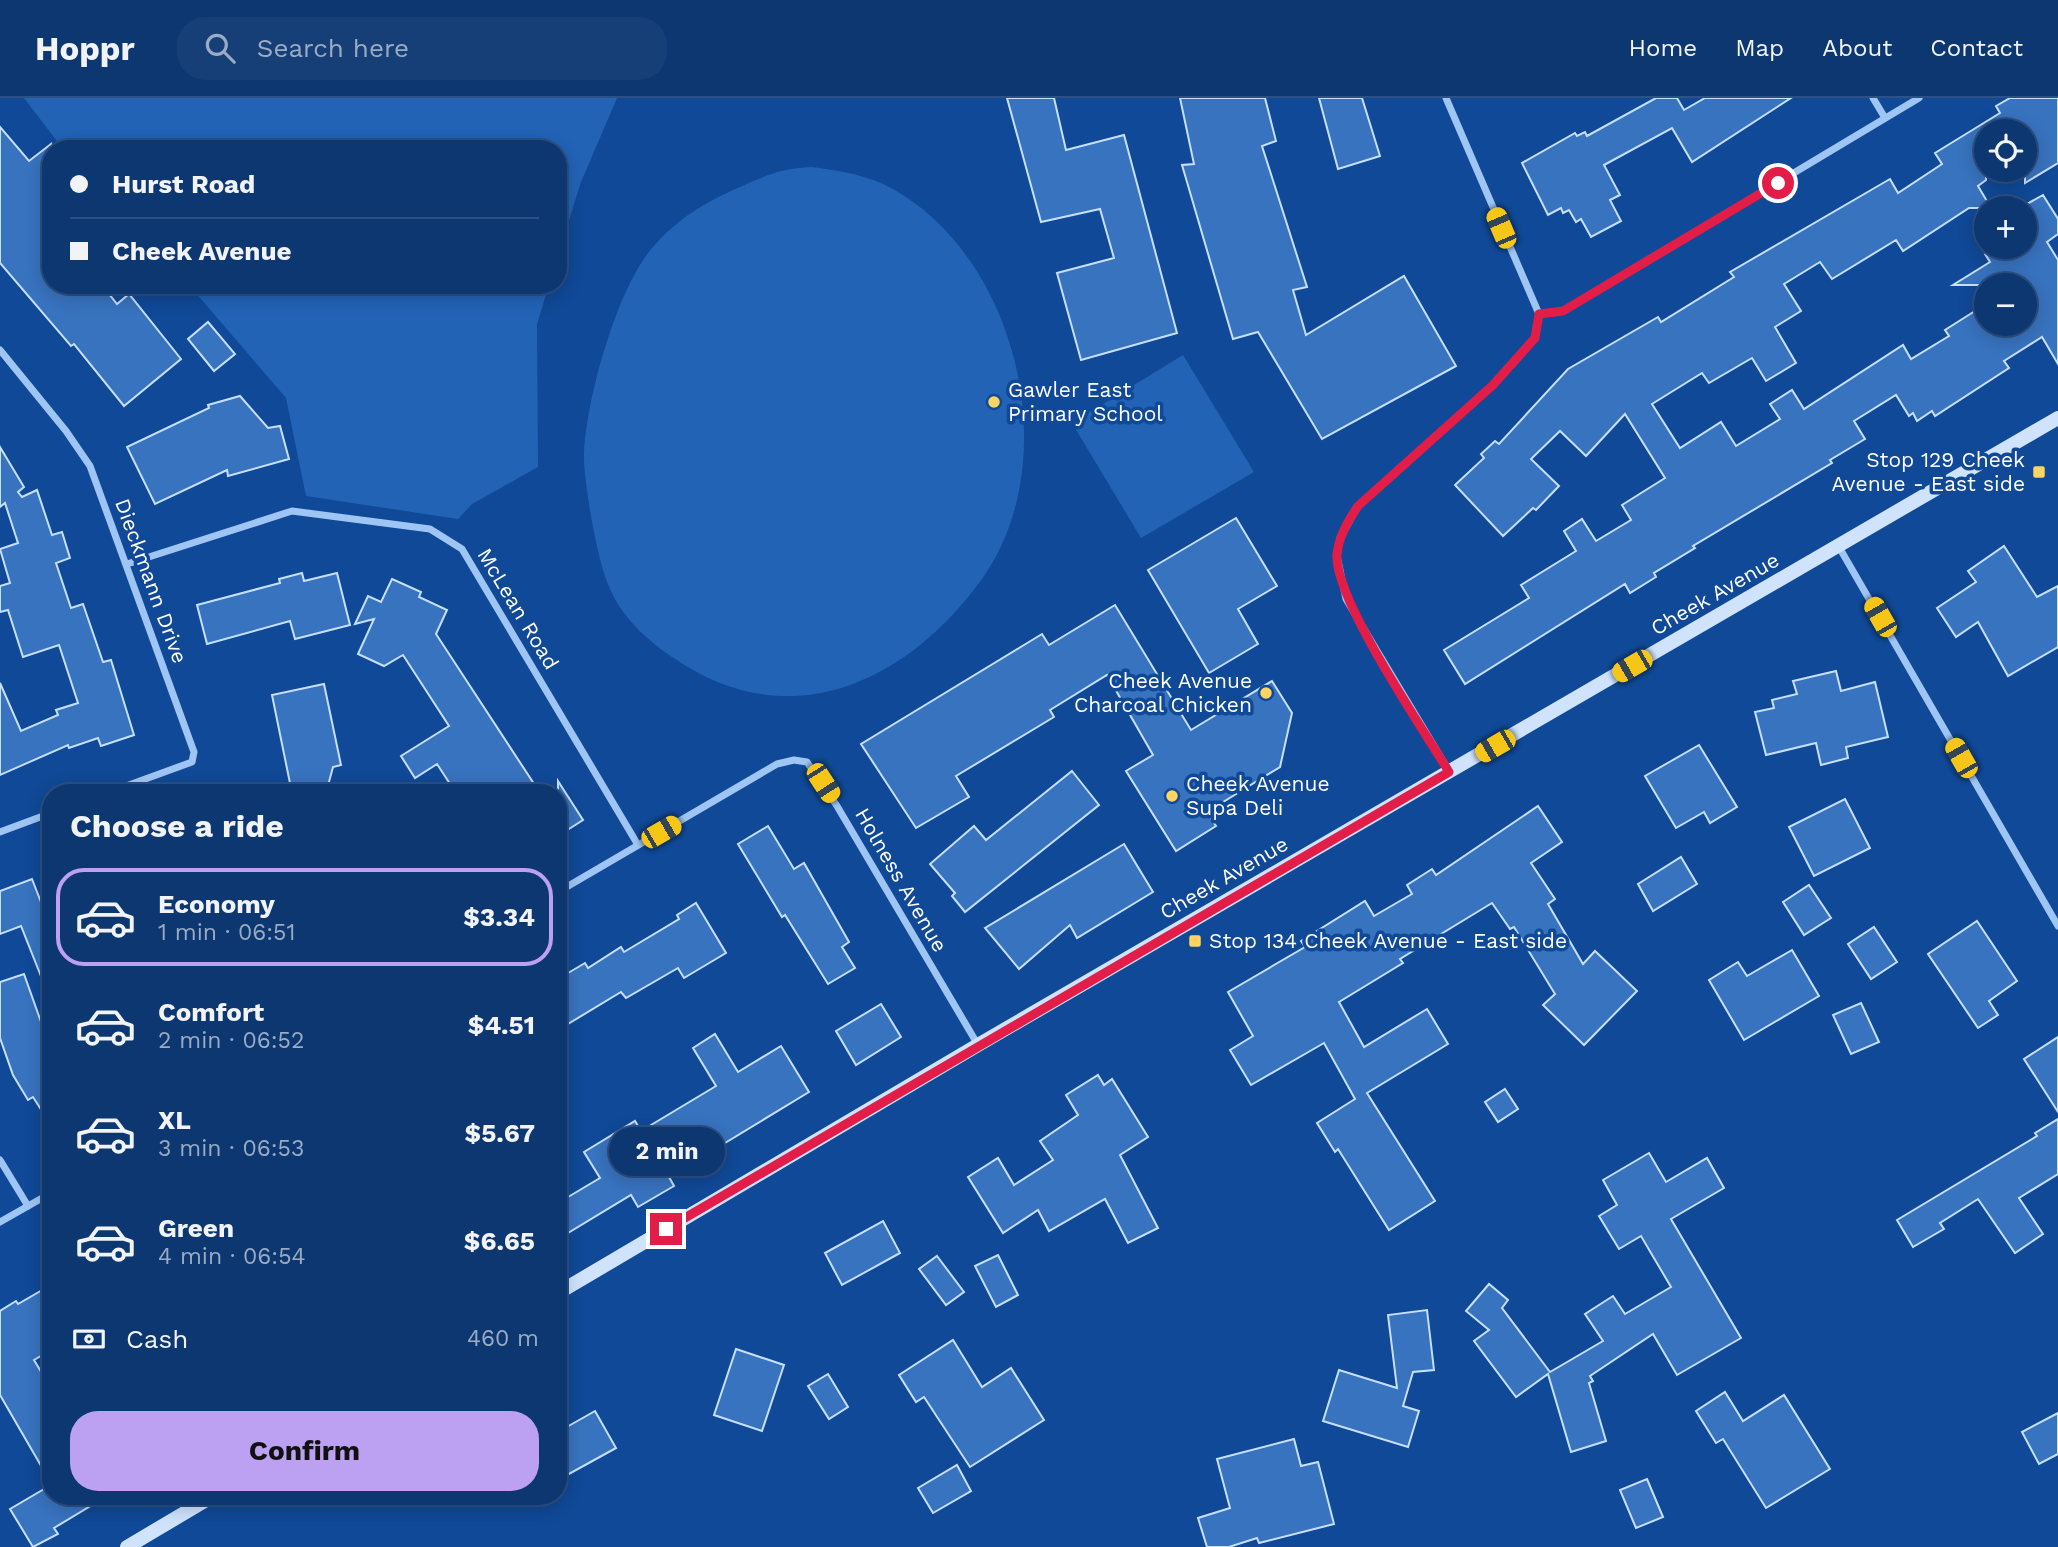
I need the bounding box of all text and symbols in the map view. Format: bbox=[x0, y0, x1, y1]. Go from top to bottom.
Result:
search box bbox=[177, 17, 667, 80]
text: Hoppr bbox=[35, 29, 135, 68]
icon: search bbox=[201, 29, 239, 67]
text: Search here bbox=[257, 33, 409, 63]
text: Home bbox=[1629, 34, 1697, 62]
text: Map bbox=[1735, 34, 1784, 62]
text: About bbox=[1822, 34, 1892, 62]
text: Contact bbox=[1930, 34, 2023, 62]
map controls bbox=[1974, 119, 2037, 336]
button: locate bbox=[1974, 119, 2037, 182]
route start bbox=[1762, 167, 1794, 199]
text: Hurst Road bbox=[112, 169, 255, 199]
button: + bbox=[1974, 196, 2037, 259]
car bbox=[1484, 205, 1519, 251]
text: Cheek Avenue bbox=[112, 236, 292, 266]
button: − bbox=[1974, 273, 2037, 336]
place label: Gawler East Primary School bbox=[1008, 377, 1163, 426]
marker: Gawler East Primary School bbox=[986, 394, 1002, 410]
place label: Stop 129 Cheek Avenue - East side bbox=[1831, 447, 2025, 496]
marker: Stop 129 Cheek Avenue - East side bbox=[2031, 464, 2047, 480]
street label: Dieckmann Drive bbox=[110, 495, 193, 667]
street label: McLean Road bbox=[472, 544, 564, 674]
street label: Cheek Avenue bbox=[1646, 547, 1783, 640]
car bbox=[1861, 594, 1900, 640]
car bbox=[1609, 646, 1656, 686]
place label: Cheek Avenue Charcoal Chicken bbox=[1074, 668, 1252, 717]
marker: Cheek Avenue Charcoal Chicken bbox=[1258, 685, 1274, 701]
car bbox=[1472, 726, 1519, 766]
car bbox=[1942, 735, 1981, 781]
car bbox=[803, 760, 844, 806]
place label: Cheek Avenue Supa Deli bbox=[1186, 771, 1330, 820]
marker: Cheek Avenue Supa Deli bbox=[1164, 788, 1180, 804]
street label: Holness Avenue bbox=[850, 803, 953, 956]
text: Choose a ride bbox=[70, 807, 284, 845]
car bbox=[638, 812, 685, 852]
street label: Cheek Avenue bbox=[1155, 831, 1292, 924]
icon: car bbox=[74, 886, 137, 949]
text: Economy bbox=[158, 889, 275, 919]
text: $3.34 bbox=[463, 902, 535, 932]
text: 1 min · 06:51 bbox=[158, 919, 295, 946]
place label: Stop 134 Cheek Avenue - East side bbox=[1209, 928, 1567, 953]
marker: Stop 134 Cheek Avenue - East side bbox=[1187, 933, 1203, 949]
icon: car bbox=[74, 994, 137, 1057]
text: Comfort bbox=[158, 997, 264, 1027]
text: $4.51 bbox=[468, 1010, 535, 1040]
text: 2 min · 06:52 bbox=[158, 1027, 304, 1054]
icon: car bbox=[74, 1102, 137, 1165]
text: XL bbox=[158, 1105, 191, 1135]
text: $5.67 bbox=[465, 1118, 535, 1148]
callout: 2 min bbox=[608, 1128, 724, 1176]
text: 3 min · 06:53 bbox=[158, 1135, 304, 1162]
text: 2 min bbox=[636, 1138, 698, 1165]
icon: car bbox=[74, 1210, 137, 1273]
text: Green bbox=[158, 1213, 234, 1243]
route end bbox=[650, 1213, 682, 1245]
text: $6.65 bbox=[464, 1226, 535, 1256]
text: 4 min · 06:54 bbox=[158, 1243, 306, 1270]
icon: cash bbox=[70, 1320, 108, 1358]
text: Cash bbox=[126, 1324, 188, 1354]
text: 460 m bbox=[467, 1325, 539, 1352]
button: Confirm bbox=[70, 1411, 539, 1491]

